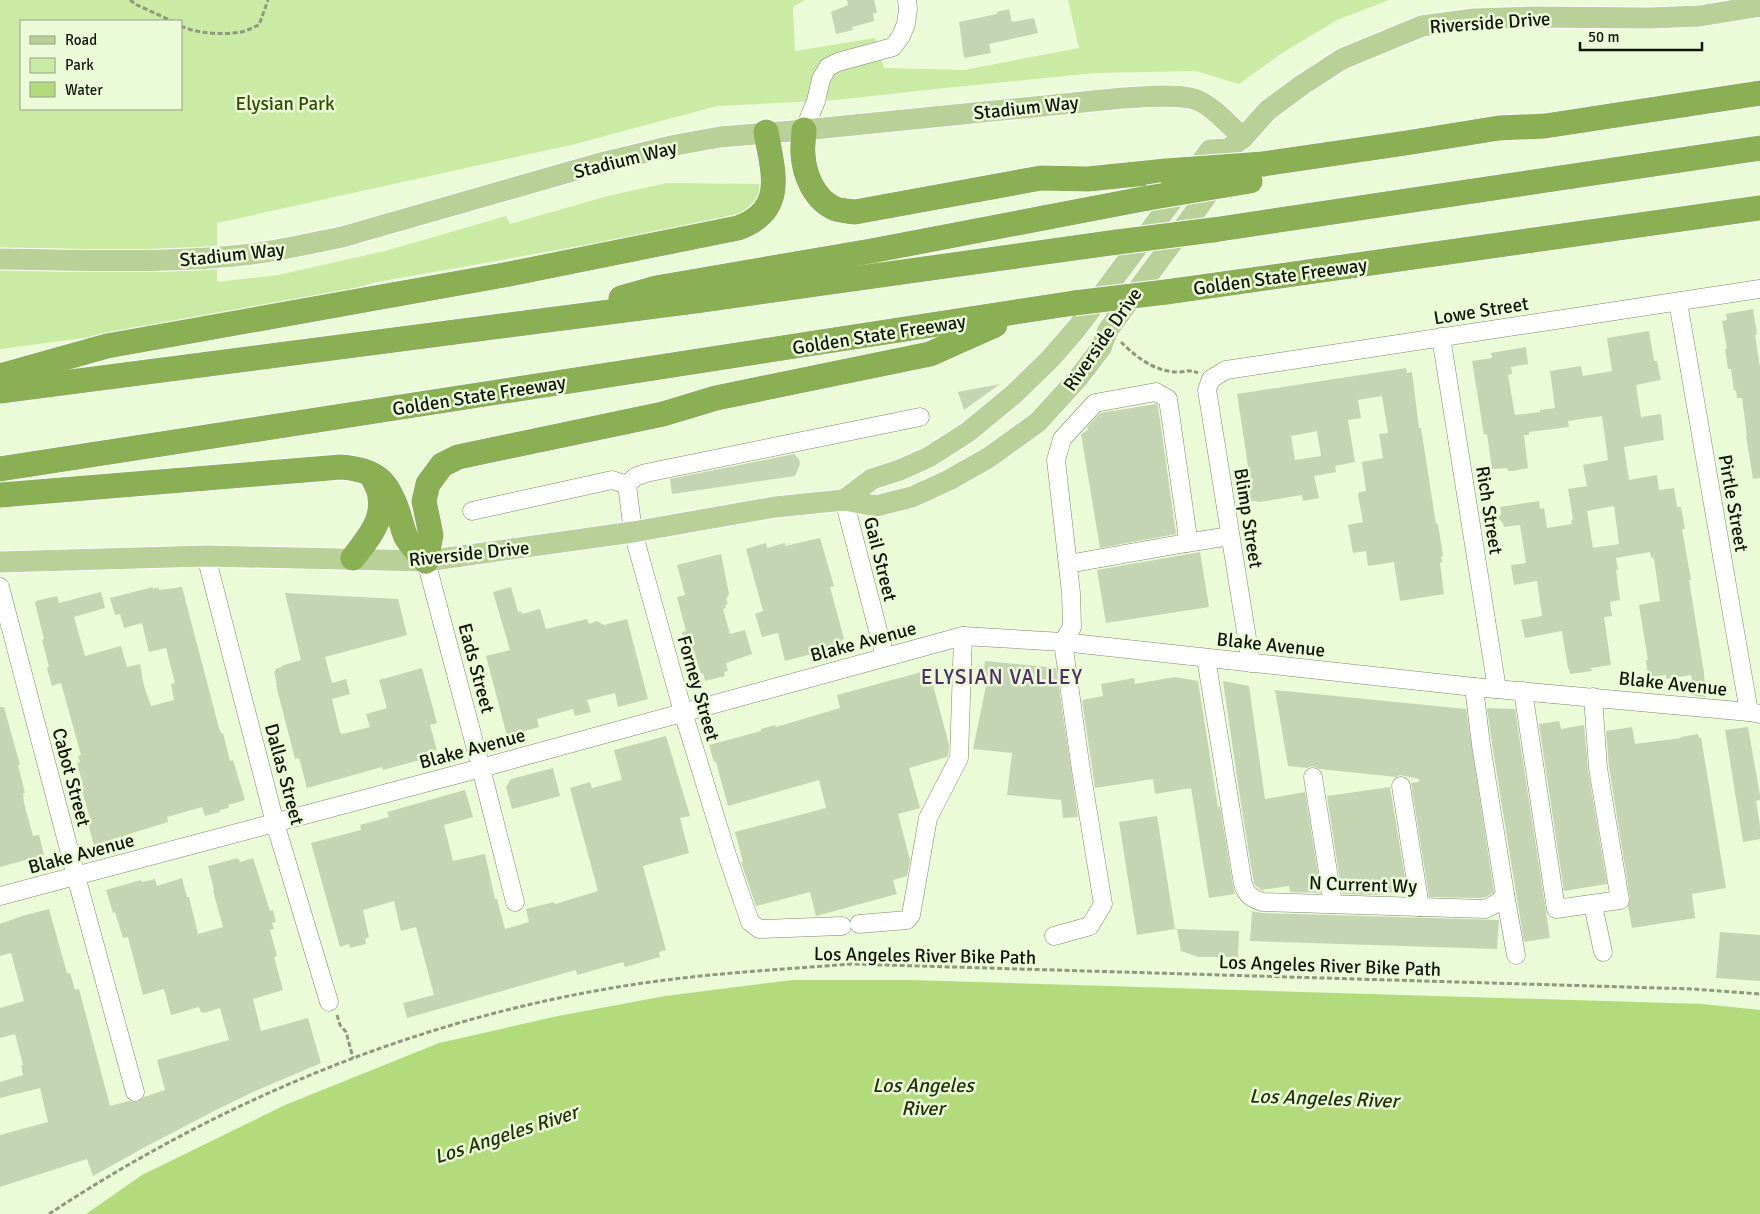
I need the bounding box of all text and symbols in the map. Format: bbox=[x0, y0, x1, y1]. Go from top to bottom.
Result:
street label: Riverside Drive bbox=[1429, 7, 1551, 39]
legend bbox=[20, 20, 182, 110]
scale bar bbox=[1580, 20, 1702, 52]
text: 50 m bbox=[1588, 28, 1619, 46]
text: Road bbox=[65, 31, 97, 49]
text: Park bbox=[65, 56, 94, 74]
text: Water bbox=[65, 81, 103, 99]
street label: Stadium Way bbox=[972, 91, 1080, 125]
park label: Elysian Park bbox=[235, 92, 335, 116]
street label: Stadium Way bbox=[571, 136, 679, 184]
street label: Stadium Way bbox=[178, 238, 286, 272]
street label: Golden State Freeway bbox=[1192, 253, 1369, 301]
street label: Riverside Drive bbox=[1058, 283, 1147, 396]
street label: Lowe Street bbox=[1432, 292, 1531, 330]
street label: Golden State Freeway bbox=[791, 309, 968, 361]
street label: Golden State Freeway bbox=[391, 370, 568, 422]
street label: Pirtle Street bbox=[1713, 453, 1753, 554]
street label: Rich Street bbox=[1470, 464, 1508, 557]
street label: Blimp Street bbox=[1228, 466, 1268, 570]
street label: Gail Street bbox=[858, 514, 902, 604]
street label: Riverside Drive bbox=[408, 536, 531, 572]
street label: Blake Avenue bbox=[808, 616, 919, 668]
street label: Eads Street bbox=[453, 621, 500, 716]
street label: Blake Avenue bbox=[1215, 627, 1326, 663]
street label: Forney Street bbox=[672, 633, 725, 744]
district label: ELYSIAN VALLEY bbox=[921, 664, 1083, 690]
street label: Blake Avenue bbox=[1617, 666, 1728, 702]
street label: Dallas Street bbox=[259, 721, 309, 828]
street label: Blake Avenue bbox=[417, 723, 528, 775]
street label: Cabot Street bbox=[46, 725, 96, 829]
street label: Blake Avenue bbox=[26, 828, 137, 880]
street label: N Current Wy bbox=[1309, 871, 1418, 899]
street label: Los Angeles River Bike Path bbox=[814, 942, 1036, 970]
street label: Los Angeles River Bike Path bbox=[1218, 950, 1442, 982]
water label: Los Angeles River bbox=[872, 1073, 976, 1121]
water label: Los Angeles River bbox=[1249, 1083, 1402, 1114]
water label: Los Angeles River bbox=[431, 1099, 584, 1169]

